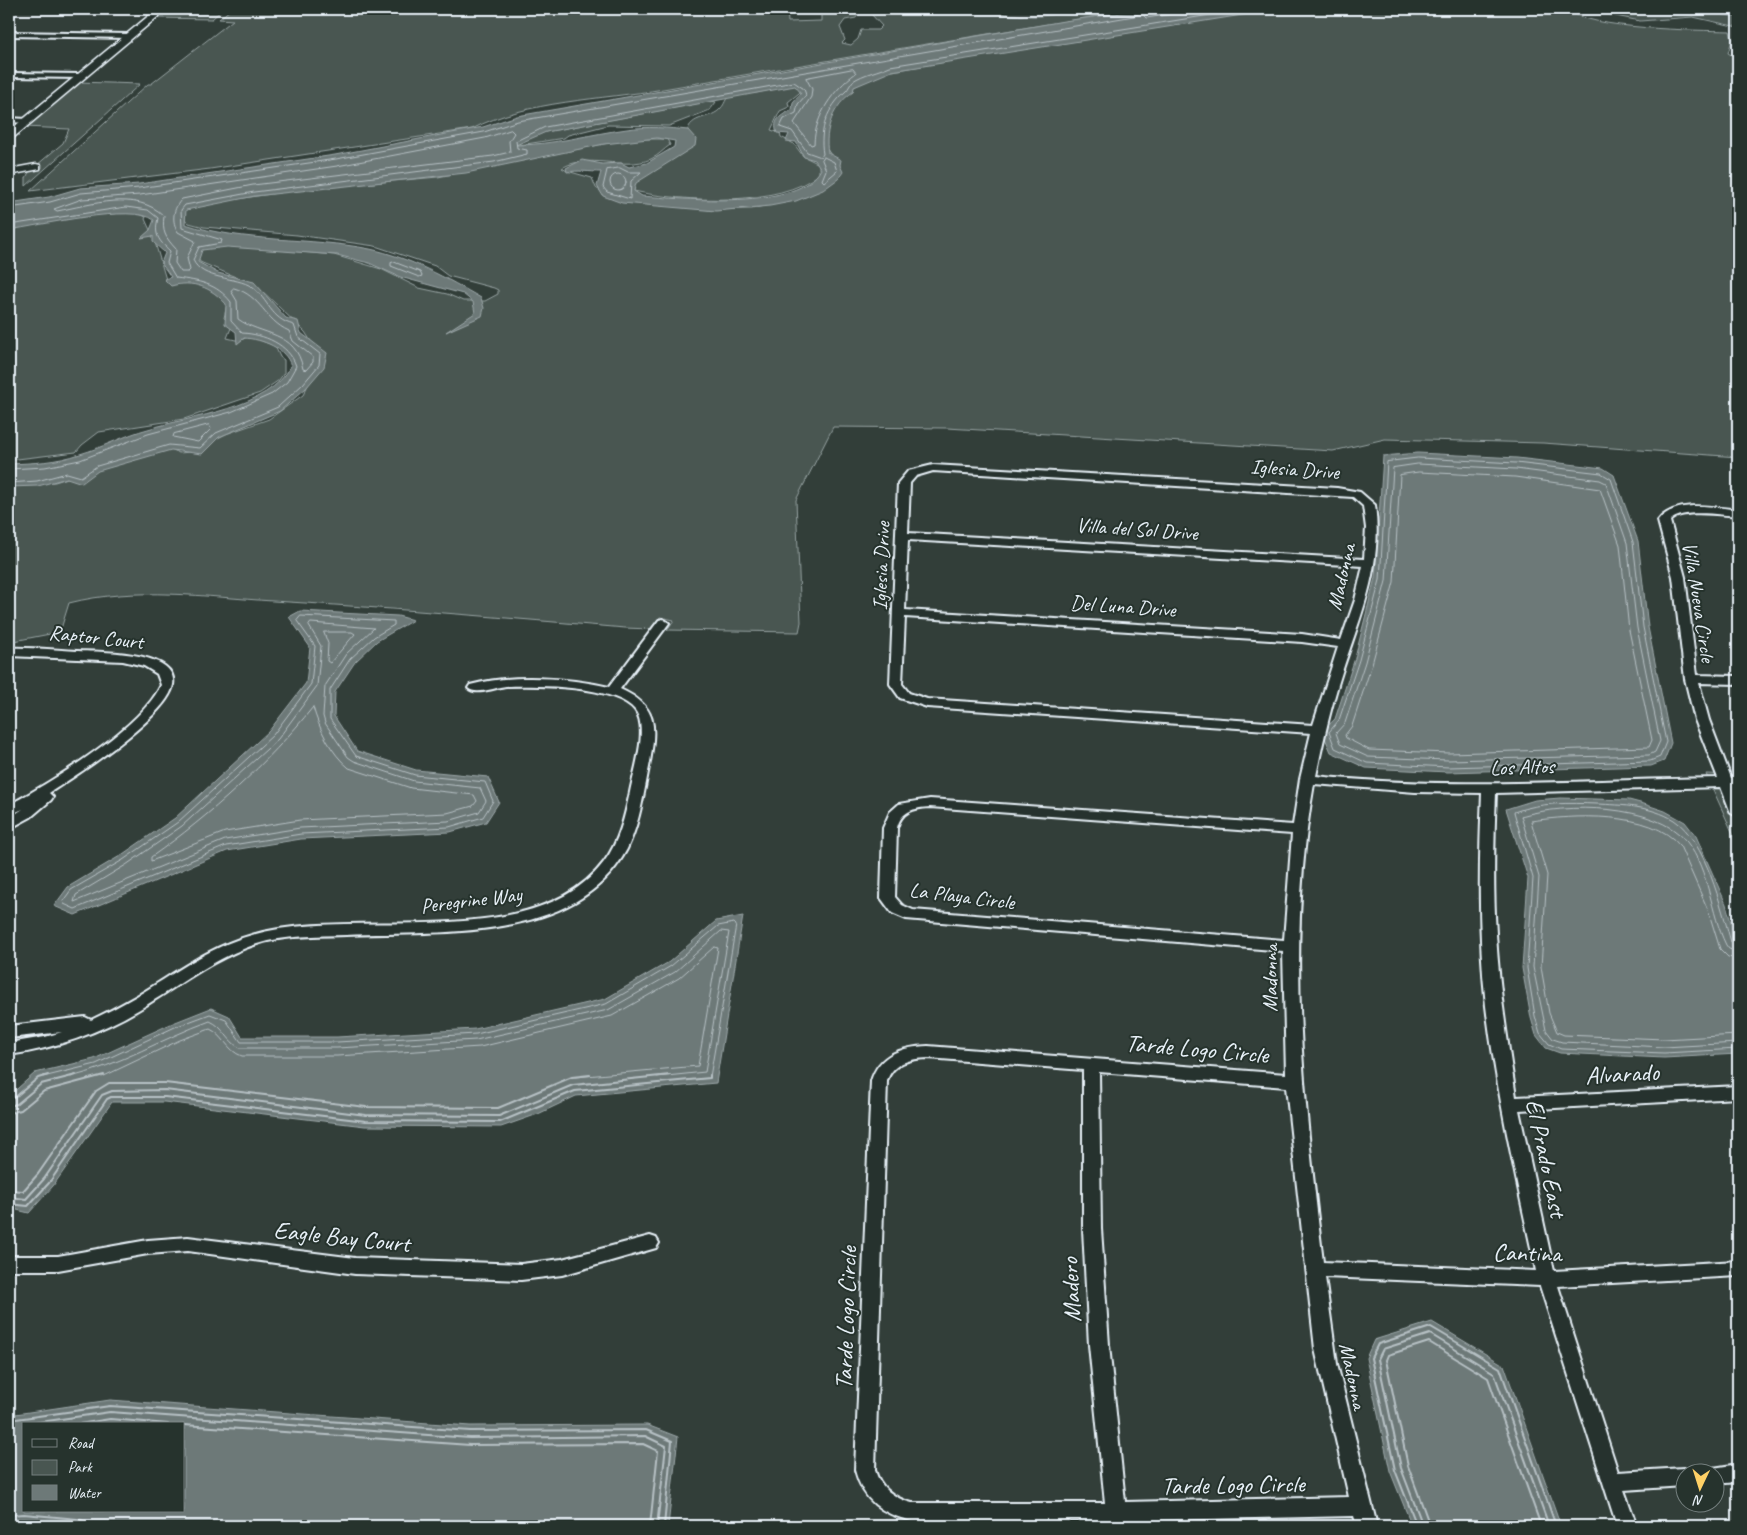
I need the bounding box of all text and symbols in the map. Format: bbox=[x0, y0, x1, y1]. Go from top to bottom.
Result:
street label: Iglesia Drive bbox=[1250, 453, 1341, 485]
street label: Villa del Sol Drive bbox=[1075, 512, 1200, 546]
street label: Iglesia Drive bbox=[866, 520, 896, 611]
street label: Madonna bbox=[1321, 539, 1362, 613]
street label: Villa Nueva Circle bbox=[1677, 540, 1722, 666]
street label: Del Luna Drive bbox=[1069, 589, 1178, 623]
street label: Raptor Court bbox=[48, 619, 147, 655]
street label: Los Altos bbox=[1489, 753, 1556, 781]
street label: La Playa Circle bbox=[908, 877, 1017, 915]
street label: Peregrine Way bbox=[419, 881, 525, 919]
street label: Madonna bbox=[1257, 942, 1283, 1012]
street label: Tarde Logo Circle bbox=[1124, 1027, 1272, 1071]
street label: Alvarado bbox=[1584, 1056, 1661, 1092]
street label: El Prado East bbox=[1518, 1096, 1575, 1223]
street label: Eagle Bay Court bbox=[272, 1214, 414, 1260]
street label: Cantina bbox=[1492, 1236, 1564, 1270]
street label: Tarde Logo Circle bbox=[828, 1244, 865, 1390]
street label: Madero bbox=[1053, 1256, 1089, 1323]
street label: Madonna bbox=[1333, 1340, 1373, 1414]
legend bbox=[22, 1422, 185, 1512]
text: Road bbox=[68, 1434, 95, 1453]
text: Park bbox=[68, 1458, 93, 1477]
north arrow bbox=[1674, 1462, 1724, 1512]
street label: Tarde Logo Circle bbox=[1161, 1468, 1307, 1502]
text: Water bbox=[68, 1484, 102, 1503]
text: N bbox=[1692, 1492, 1704, 1509]

